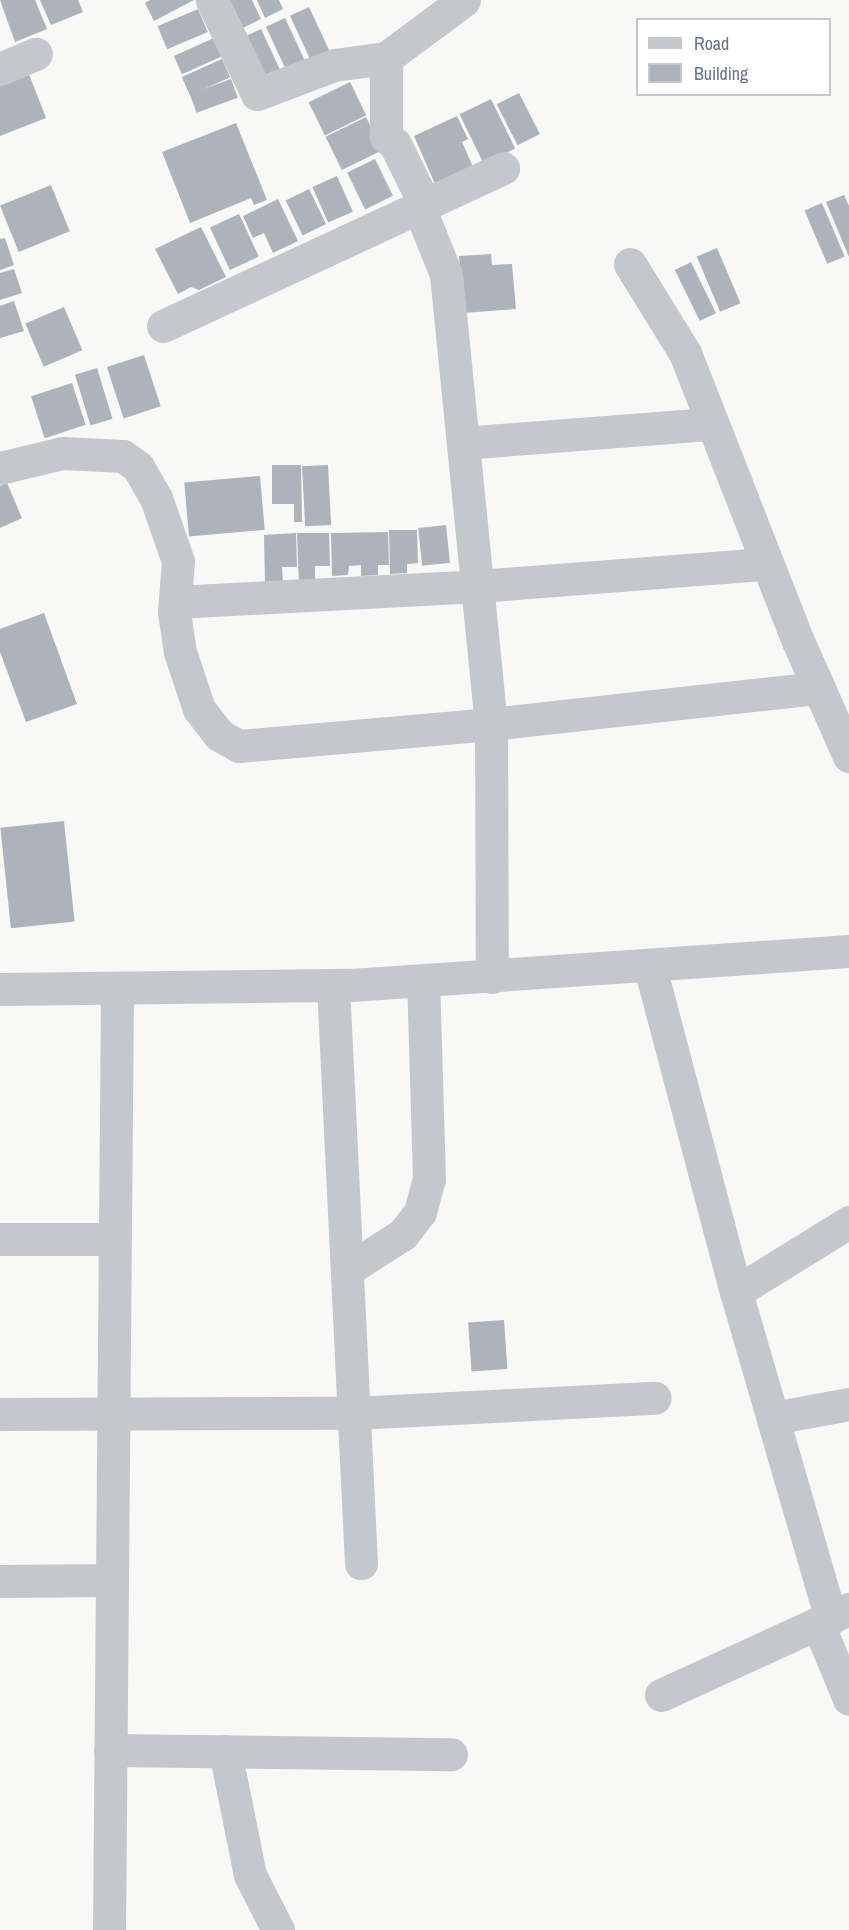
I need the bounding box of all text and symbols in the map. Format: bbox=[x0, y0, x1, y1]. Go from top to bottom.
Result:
legend bbox=[636, 18, 831, 96]
text: Road bbox=[694, 31, 729, 56]
text: Building bbox=[694, 61, 748, 86]

